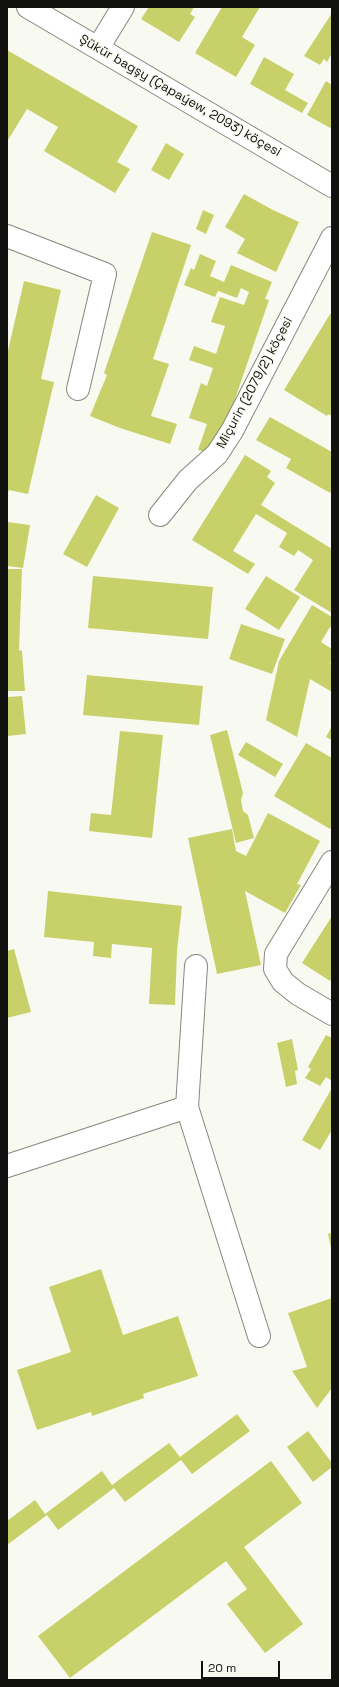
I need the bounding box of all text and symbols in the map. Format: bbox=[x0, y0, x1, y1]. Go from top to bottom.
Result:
street label: Şükür bagşy (Çapaýew, 2093) köçesi bbox=[76, 32, 284, 160]
street label: Miçurin (2079/2) köçesi bbox=[214, 315, 296, 451]
scale bar bbox=[203, 1653, 282, 1679]
text: 20 m bbox=[208, 1660, 236, 1676]

